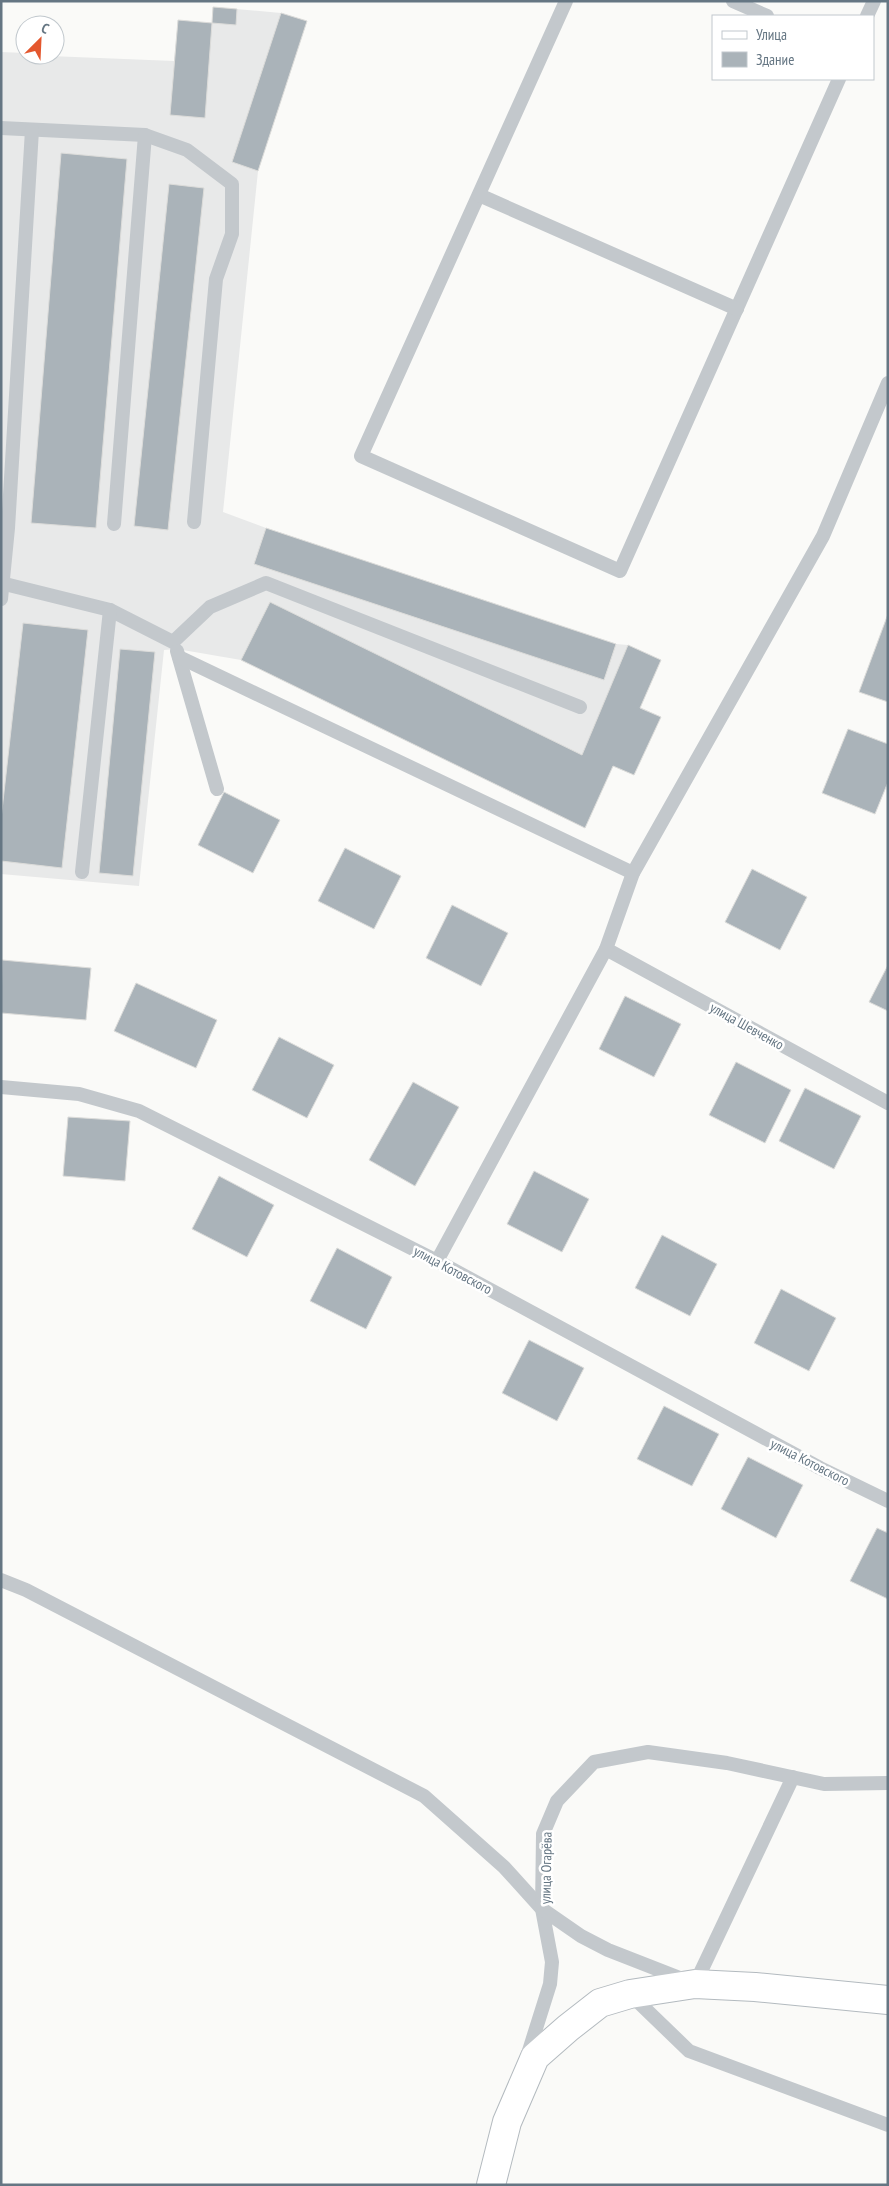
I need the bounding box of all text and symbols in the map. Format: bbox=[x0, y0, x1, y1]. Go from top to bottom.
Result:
north arrow bbox=[15, 15, 65, 65]
legend bbox=[712, 15, 874, 80]
text: С bbox=[39, 19, 52, 38]
text: Улица bbox=[756, 25, 787, 44]
text: Здание bbox=[756, 50, 794, 69]
street label: улица Шевченко bbox=[707, 998, 787, 1054]
street label: улица Котовского bbox=[411, 1242, 495, 1298]
street label: улица Котовского bbox=[768, 1434, 852, 1490]
street label: улица Огарёва bbox=[536, 1832, 556, 1904]

